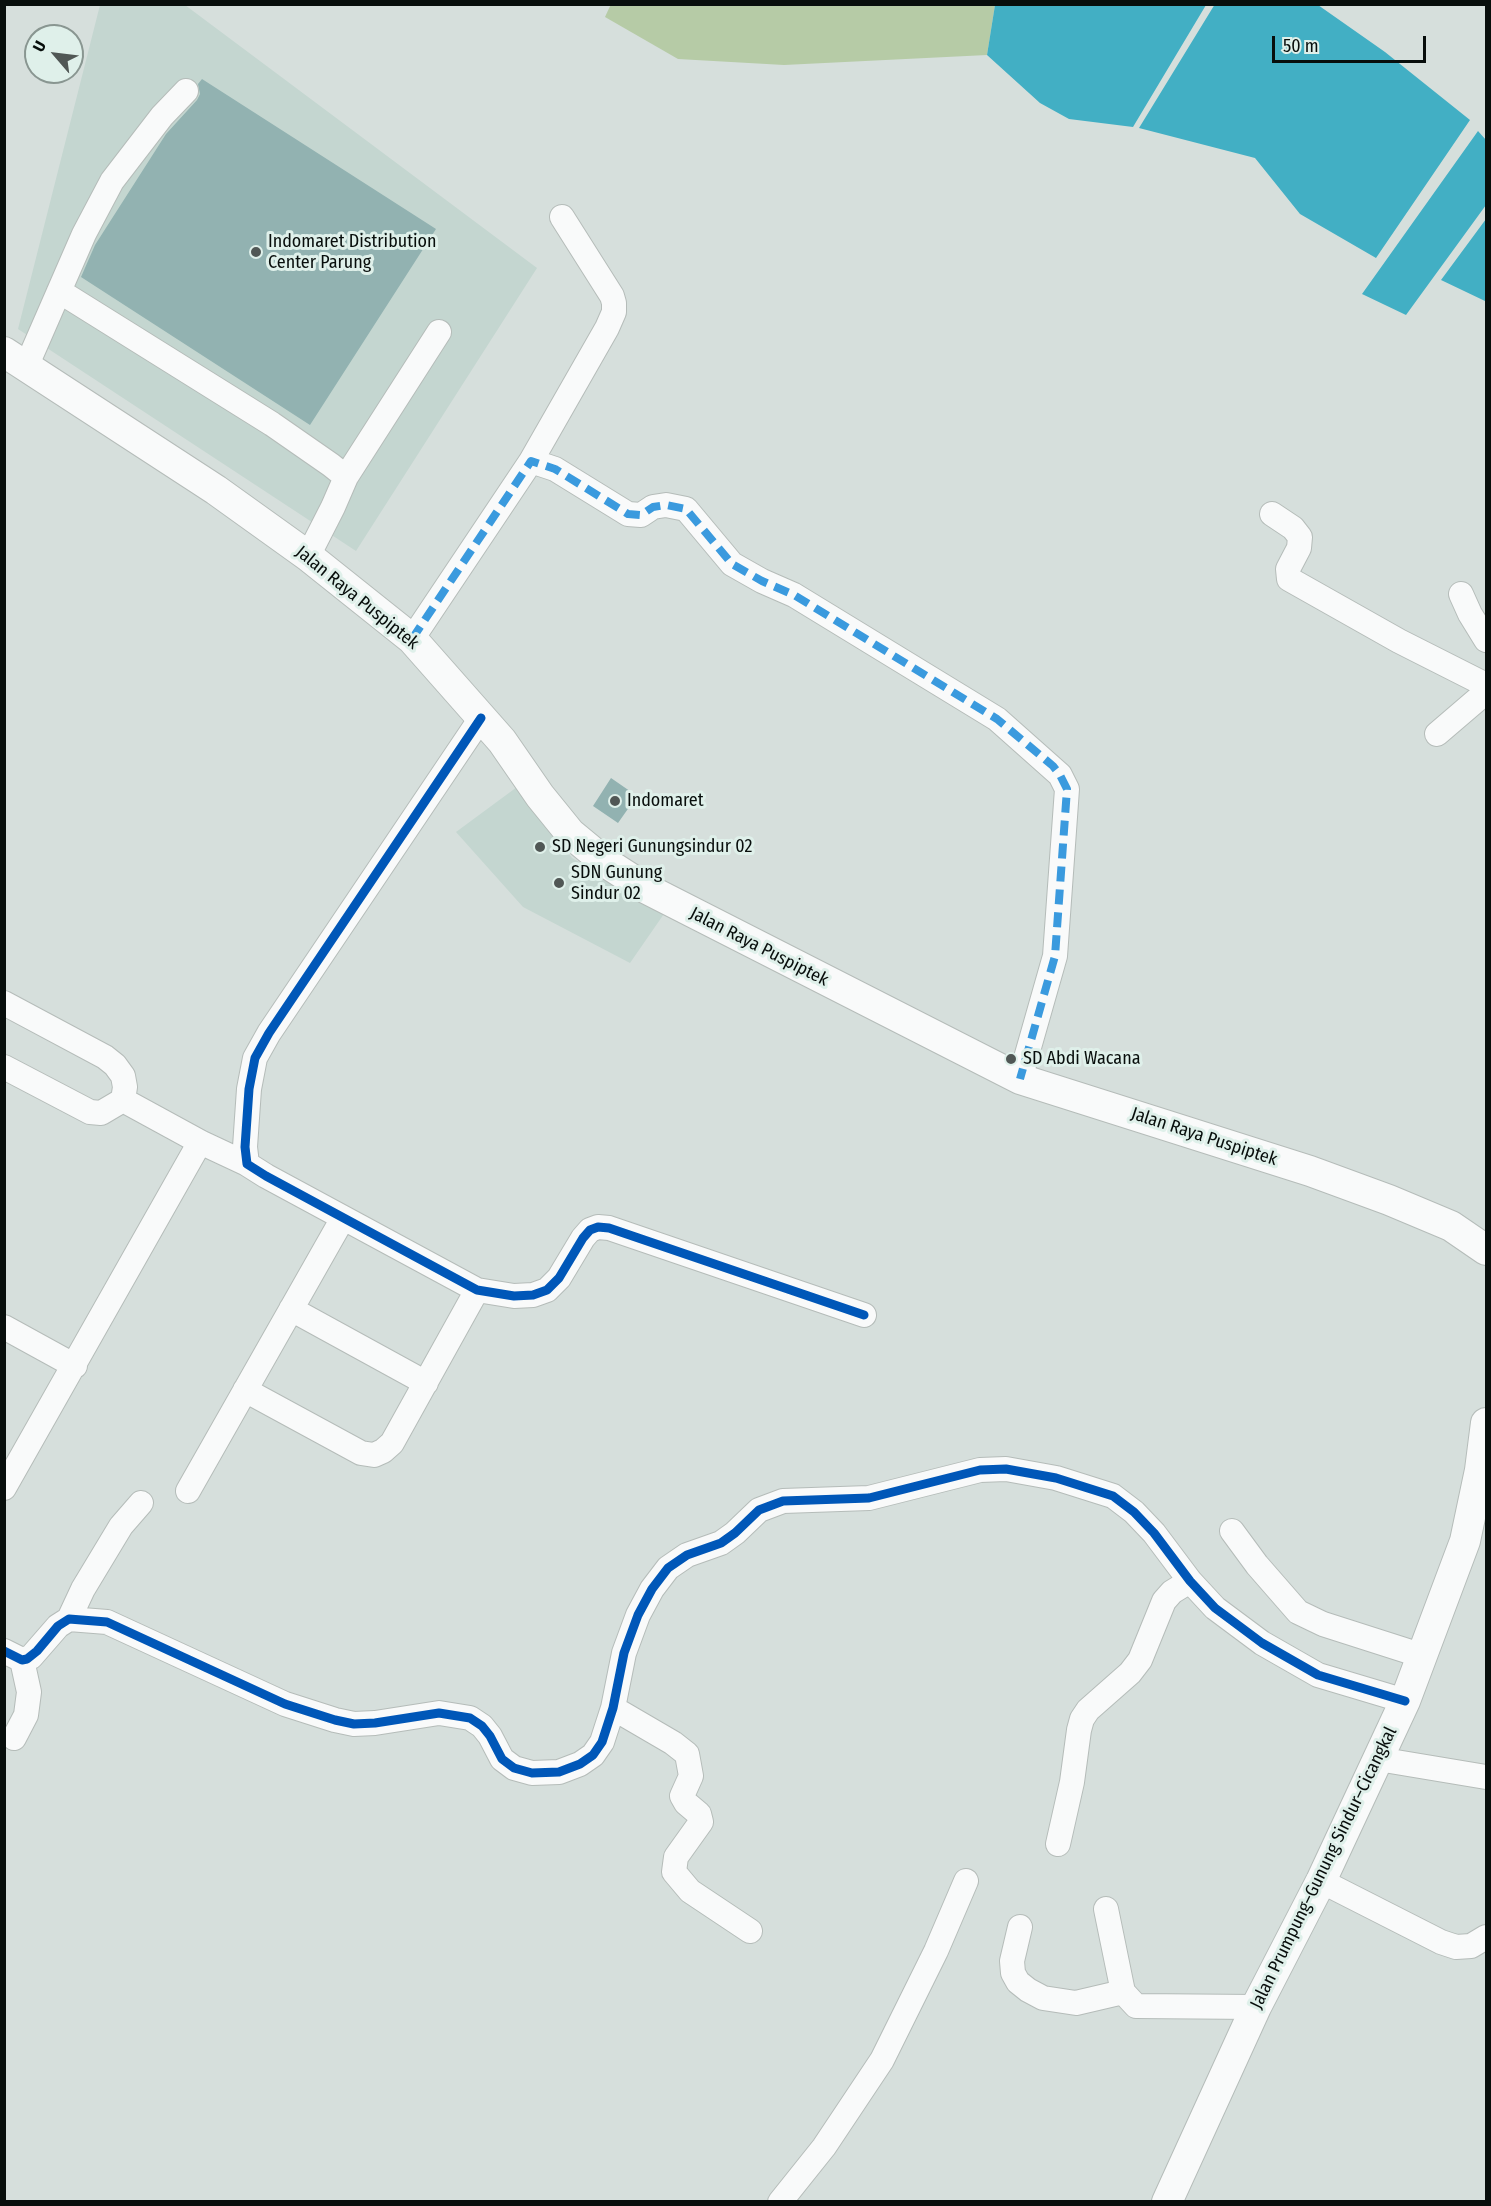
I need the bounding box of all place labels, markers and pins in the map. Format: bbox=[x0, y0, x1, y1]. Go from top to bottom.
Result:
place label: Indomaret Distribution Center Parung bbox=[268, 231, 437, 274]
marker: Indomaret Distribution Center Parung bbox=[249, 245, 263, 259]
place label: Indomaret bbox=[627, 790, 704, 812]
marker: Indomaret bbox=[608, 794, 622, 808]
place label: SD Negeri Gunungsindur 02 bbox=[552, 836, 752, 858]
marker: SD Negeri Gunungsindur 02 bbox=[533, 840, 547, 854]
place label: SDN Gunung Sindur 02 bbox=[571, 862, 662, 904]
marker: SDN Gunung Sindur 02 bbox=[552, 876, 566, 890]
place label: SD Abdi Wacana bbox=[1023, 1048, 1140, 1070]
marker: SD Abdi Wacana bbox=[1004, 1052, 1018, 1066]

